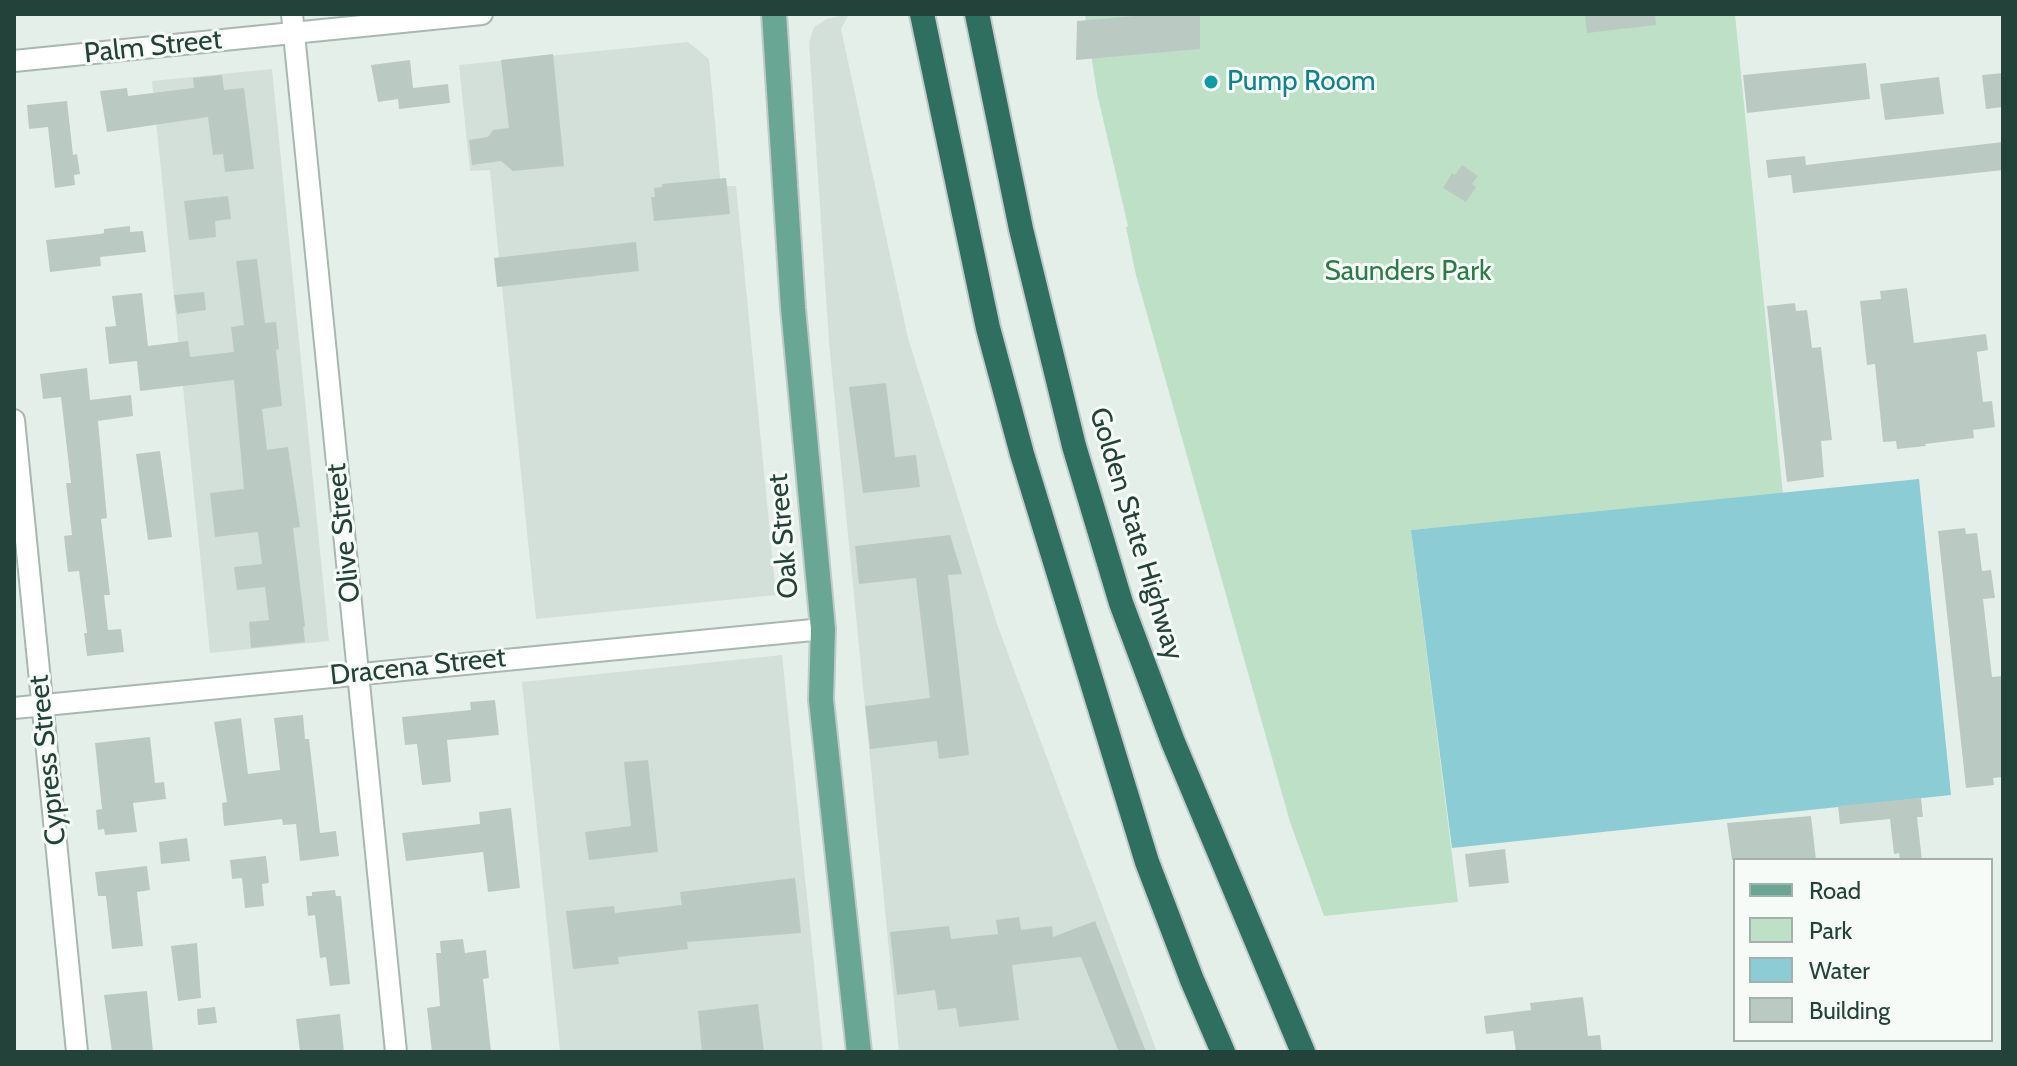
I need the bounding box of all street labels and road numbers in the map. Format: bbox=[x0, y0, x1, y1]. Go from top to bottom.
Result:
street label: Palm Street bbox=[82, 23, 224, 71]
street label: Golden State Highway bbox=[1082, 404, 1190, 664]
street label: Olive Street bbox=[320, 462, 368, 604]
street label: Oak Street bbox=[762, 472, 806, 600]
street label: Dracena Street bbox=[328, 641, 508, 693]
street label: Cypress Street bbox=[22, 673, 74, 847]

